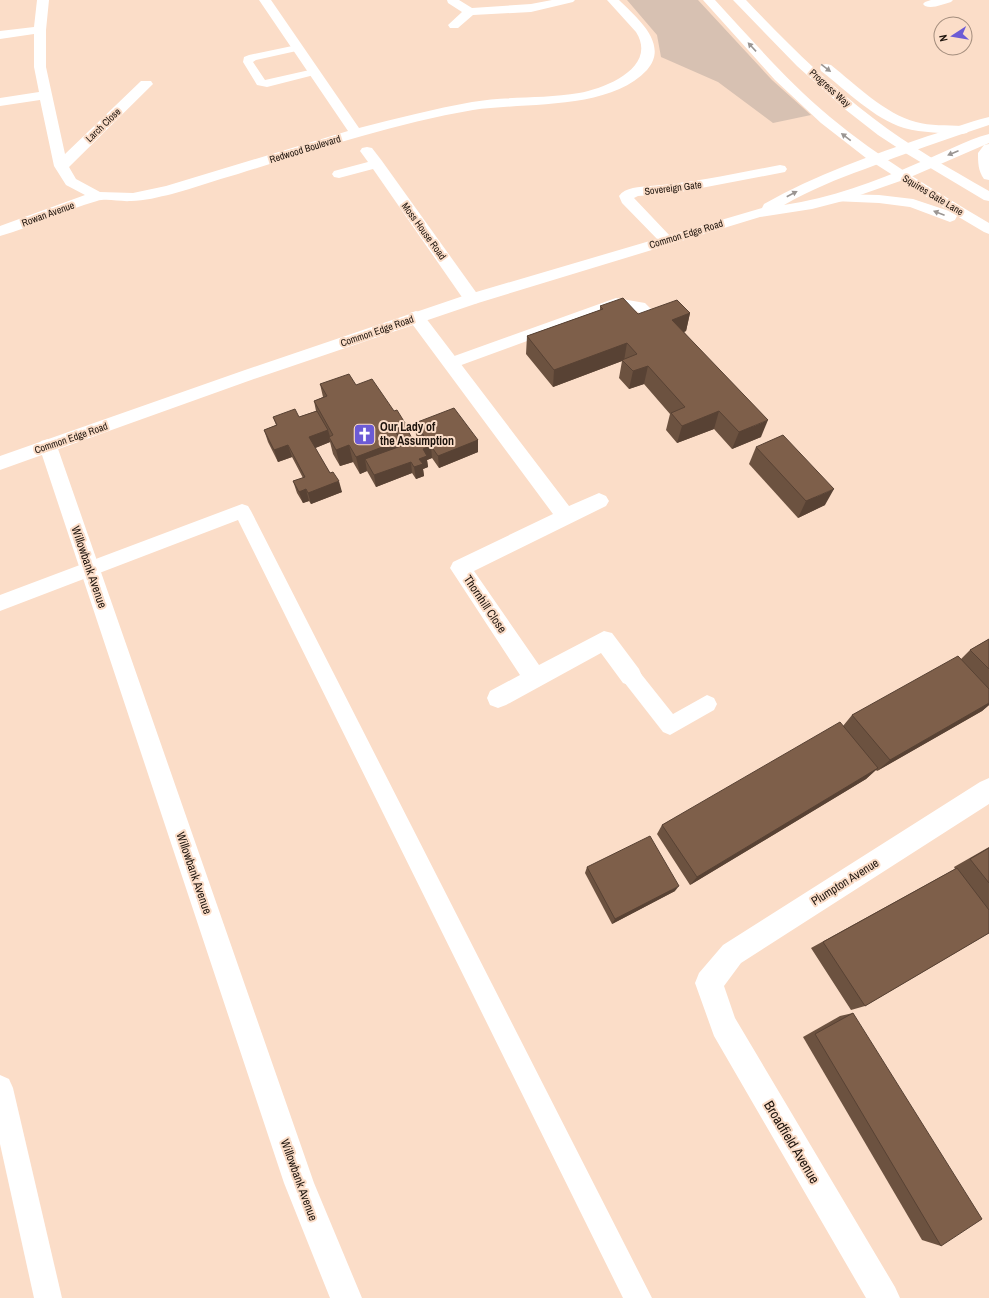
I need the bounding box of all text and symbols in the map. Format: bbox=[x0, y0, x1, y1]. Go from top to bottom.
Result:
north arrow bbox=[933, 16, 973, 56]
text: N bbox=[936, 33, 951, 43]
one-way arrow bbox=[748, 42, 757, 52]
one-way arrow bbox=[821, 64, 832, 72]
street label: Progress Way bbox=[807, 66, 854, 111]
street label: Larch Close bbox=[83, 105, 124, 145]
street label: Redwood Boulevard bbox=[268, 132, 342, 166]
one-way arrow bbox=[841, 132, 852, 141]
one-way arrow bbox=[948, 150, 959, 156]
street label: Squires Gate Lane bbox=[900, 172, 966, 219]
street label: Sovereign Gate bbox=[644, 178, 703, 198]
one-way arrow bbox=[786, 191, 798, 198]
street label: Rowan Avenue bbox=[20, 198, 76, 230]
street label: Moss House Road bbox=[399, 200, 449, 262]
one-way arrow bbox=[932, 210, 944, 216]
street label: Common Edge Road bbox=[647, 217, 725, 251]
street label: Common Edge Road bbox=[339, 312, 415, 350]
street label: Common Edge Road bbox=[33, 419, 109, 457]
place label: Our Lady of the Assumption bbox=[380, 419, 454, 449]
church icon: Our Lady of the Assumption bbox=[352, 421, 378, 447]
street label: Willowbank Avenue bbox=[67, 524, 111, 610]
street label: Thornhill Close bbox=[460, 572, 510, 636]
street label: Willowbank Avenue bbox=[172, 830, 216, 916]
street label: Plumpton Avenue bbox=[808, 855, 882, 909]
street label: Broadfield Avenue bbox=[760, 1097, 824, 1187]
street label: Willowbank Avenue bbox=[277, 1137, 321, 1223]

